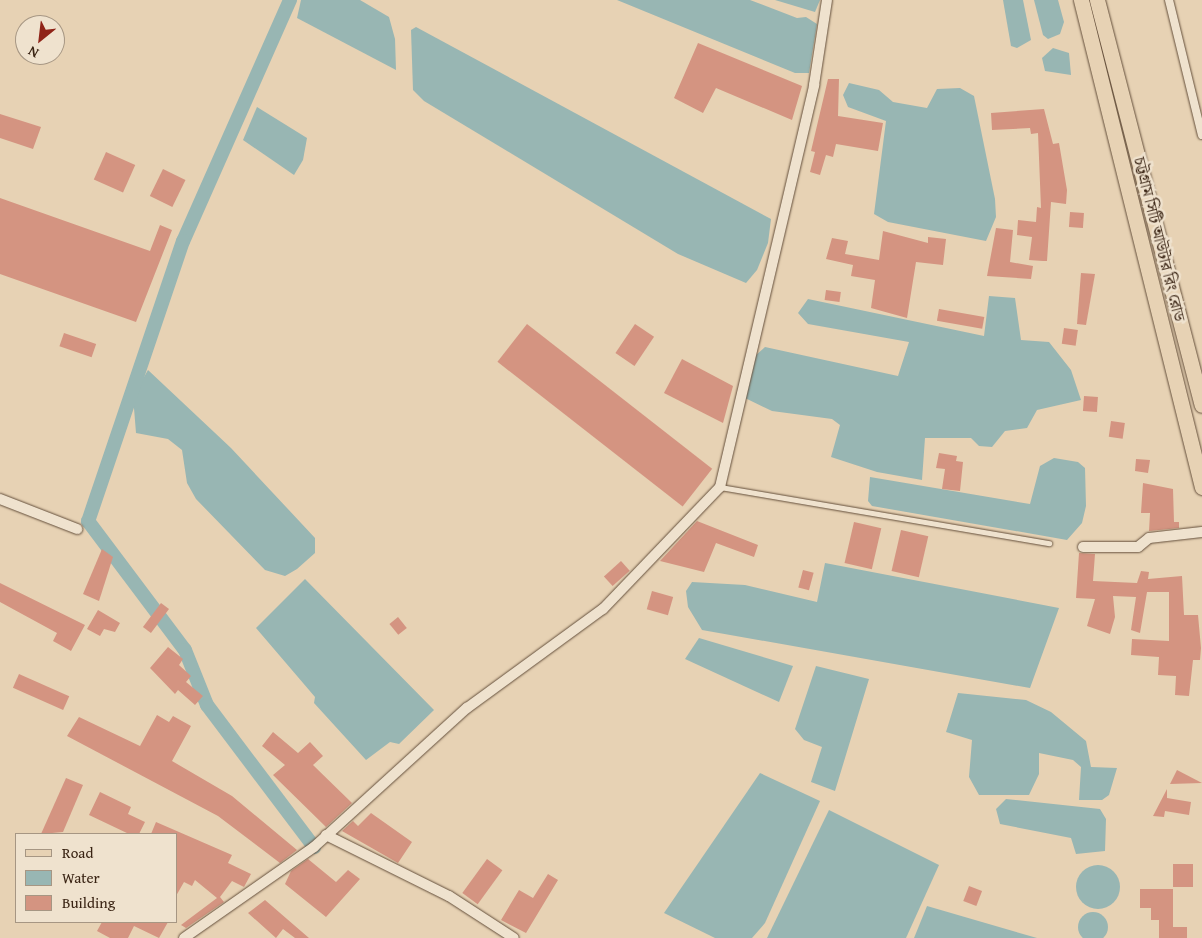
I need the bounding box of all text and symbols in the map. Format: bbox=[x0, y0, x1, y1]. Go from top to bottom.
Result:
north arrow bbox=[15, 15, 65, 65]
text: N bbox=[24, 41, 42, 63]
street label: চট্টগ্রাম সিটি আউটার রিং রোড bbox=[1130, 155, 1190, 323]
legend bbox=[15, 833, 178, 923]
text: Road bbox=[62, 842, 93, 863]
text: Water bbox=[62, 867, 100, 888]
text: Building bbox=[62, 892, 115, 913]

